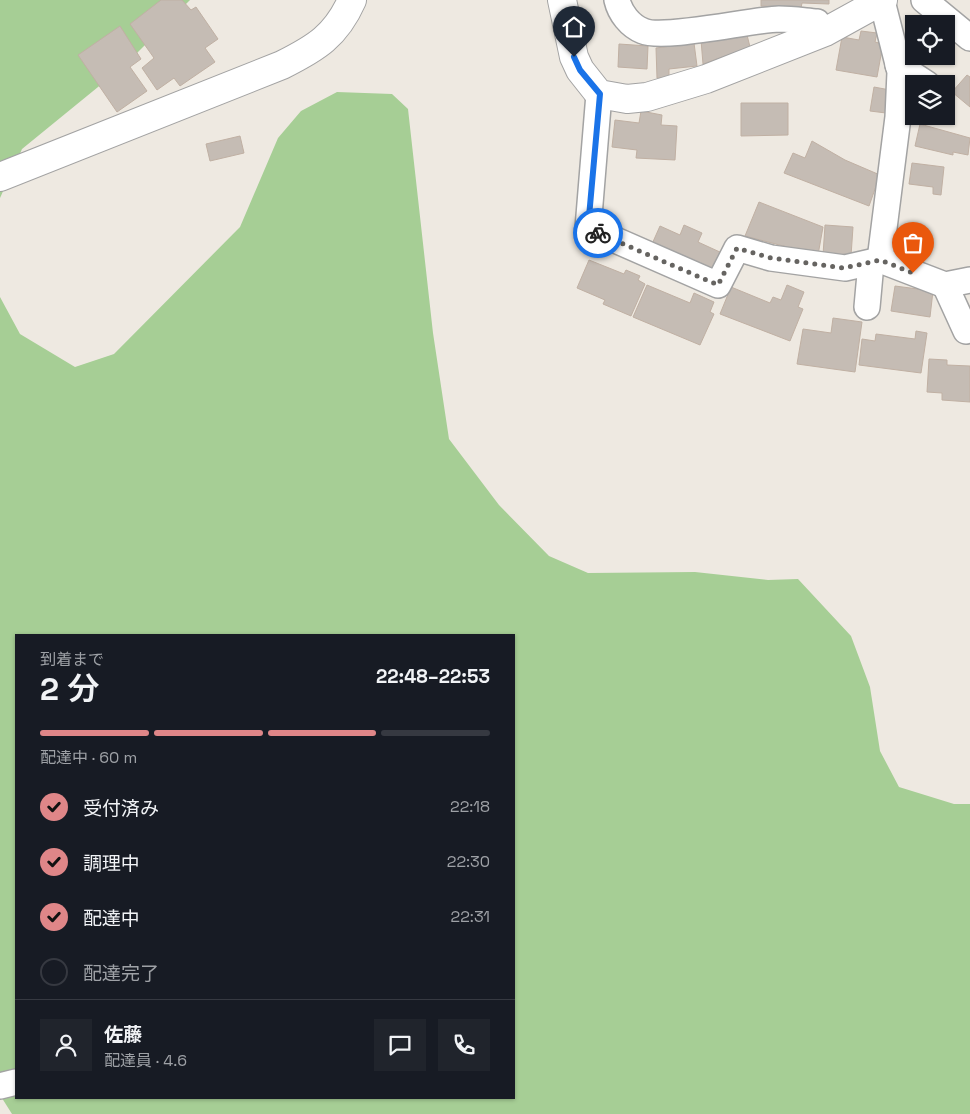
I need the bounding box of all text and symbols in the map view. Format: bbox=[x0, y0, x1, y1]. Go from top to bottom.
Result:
pin bbox=[553, 6, 595, 57]
icon: home bbox=[560, 13, 588, 41]
map controls bbox=[905, 15, 955, 125]
button: locate bbox=[905, 15, 955, 65]
button: layers bbox=[905, 75, 955, 125]
courier bbox=[573, 208, 623, 258]
icon: bike bbox=[584, 219, 612, 247]
pin bbox=[892, 222, 934, 273]
icon: bag bbox=[899, 229, 927, 257]
text: 到着まで bbox=[40, 649, 104, 670]
text: 22:48–22:53 bbox=[376, 664, 490, 689]
text: 2 分 bbox=[40, 669, 99, 709]
text: 配達中 · 60 m bbox=[40, 747, 137, 768]
icon: check bbox=[40, 793, 68, 821]
text: 受付済み bbox=[83, 796, 159, 821]
text: 22:18 bbox=[450, 796, 490, 817]
icon: check bbox=[40, 848, 68, 876]
text: 調理中 bbox=[83, 851, 140, 876]
text: 22:30 bbox=[447, 851, 490, 872]
icon: check bbox=[40, 903, 68, 931]
text: 配達中 bbox=[83, 906, 140, 931]
text: 22:31 bbox=[451, 906, 490, 927]
text: 配達完了 bbox=[83, 961, 159, 986]
button: person bbox=[40, 1019, 92, 1071]
button: chat bbox=[374, 1019, 426, 1071]
button: phone bbox=[438, 1019, 490, 1071]
text: 佐藤 bbox=[104, 1022, 142, 1047]
text: 配達員 · 4.6 bbox=[104, 1050, 187, 1071]

